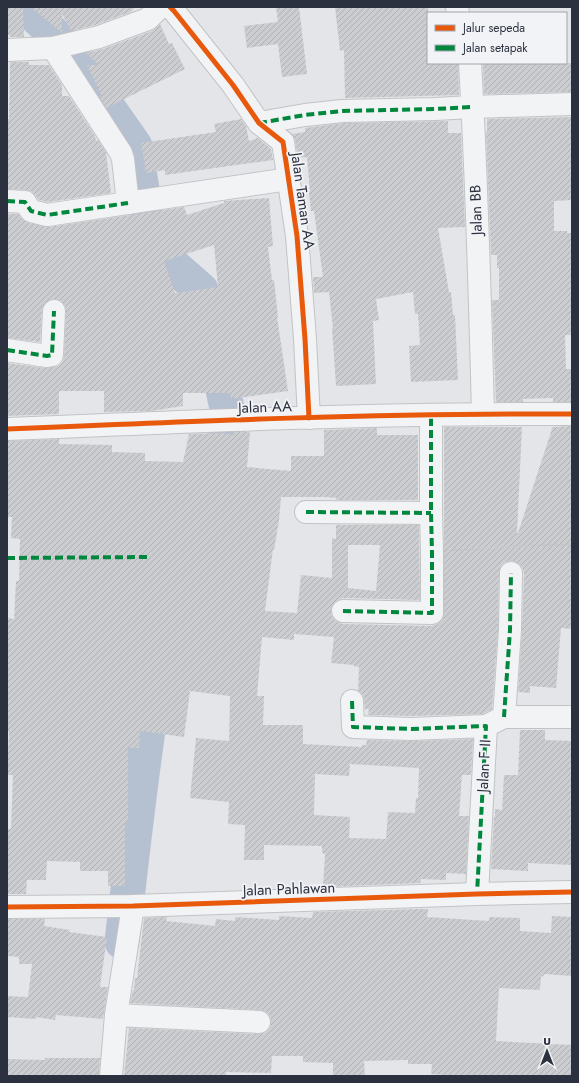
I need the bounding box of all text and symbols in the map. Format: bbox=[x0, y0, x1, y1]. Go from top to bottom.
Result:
legend bbox=[427, 12, 567, 64]
text: Jalur sepeda bbox=[461, 19, 525, 37]
text: Jalan setapak bbox=[461, 39, 528, 57]
street label: Jalan Taman AA bbox=[285, 149, 321, 251]
street label: Jalan BB bbox=[464, 184, 488, 238]
street label: Jalan AA bbox=[236, 395, 293, 419]
street label: Jalan F II bbox=[472, 739, 496, 795]
street label: Jalan Pahlawan bbox=[240, 876, 336, 902]
north arrow bbox=[527, 1031, 567, 1071]
text: U bbox=[543, 1033, 551, 1049]

